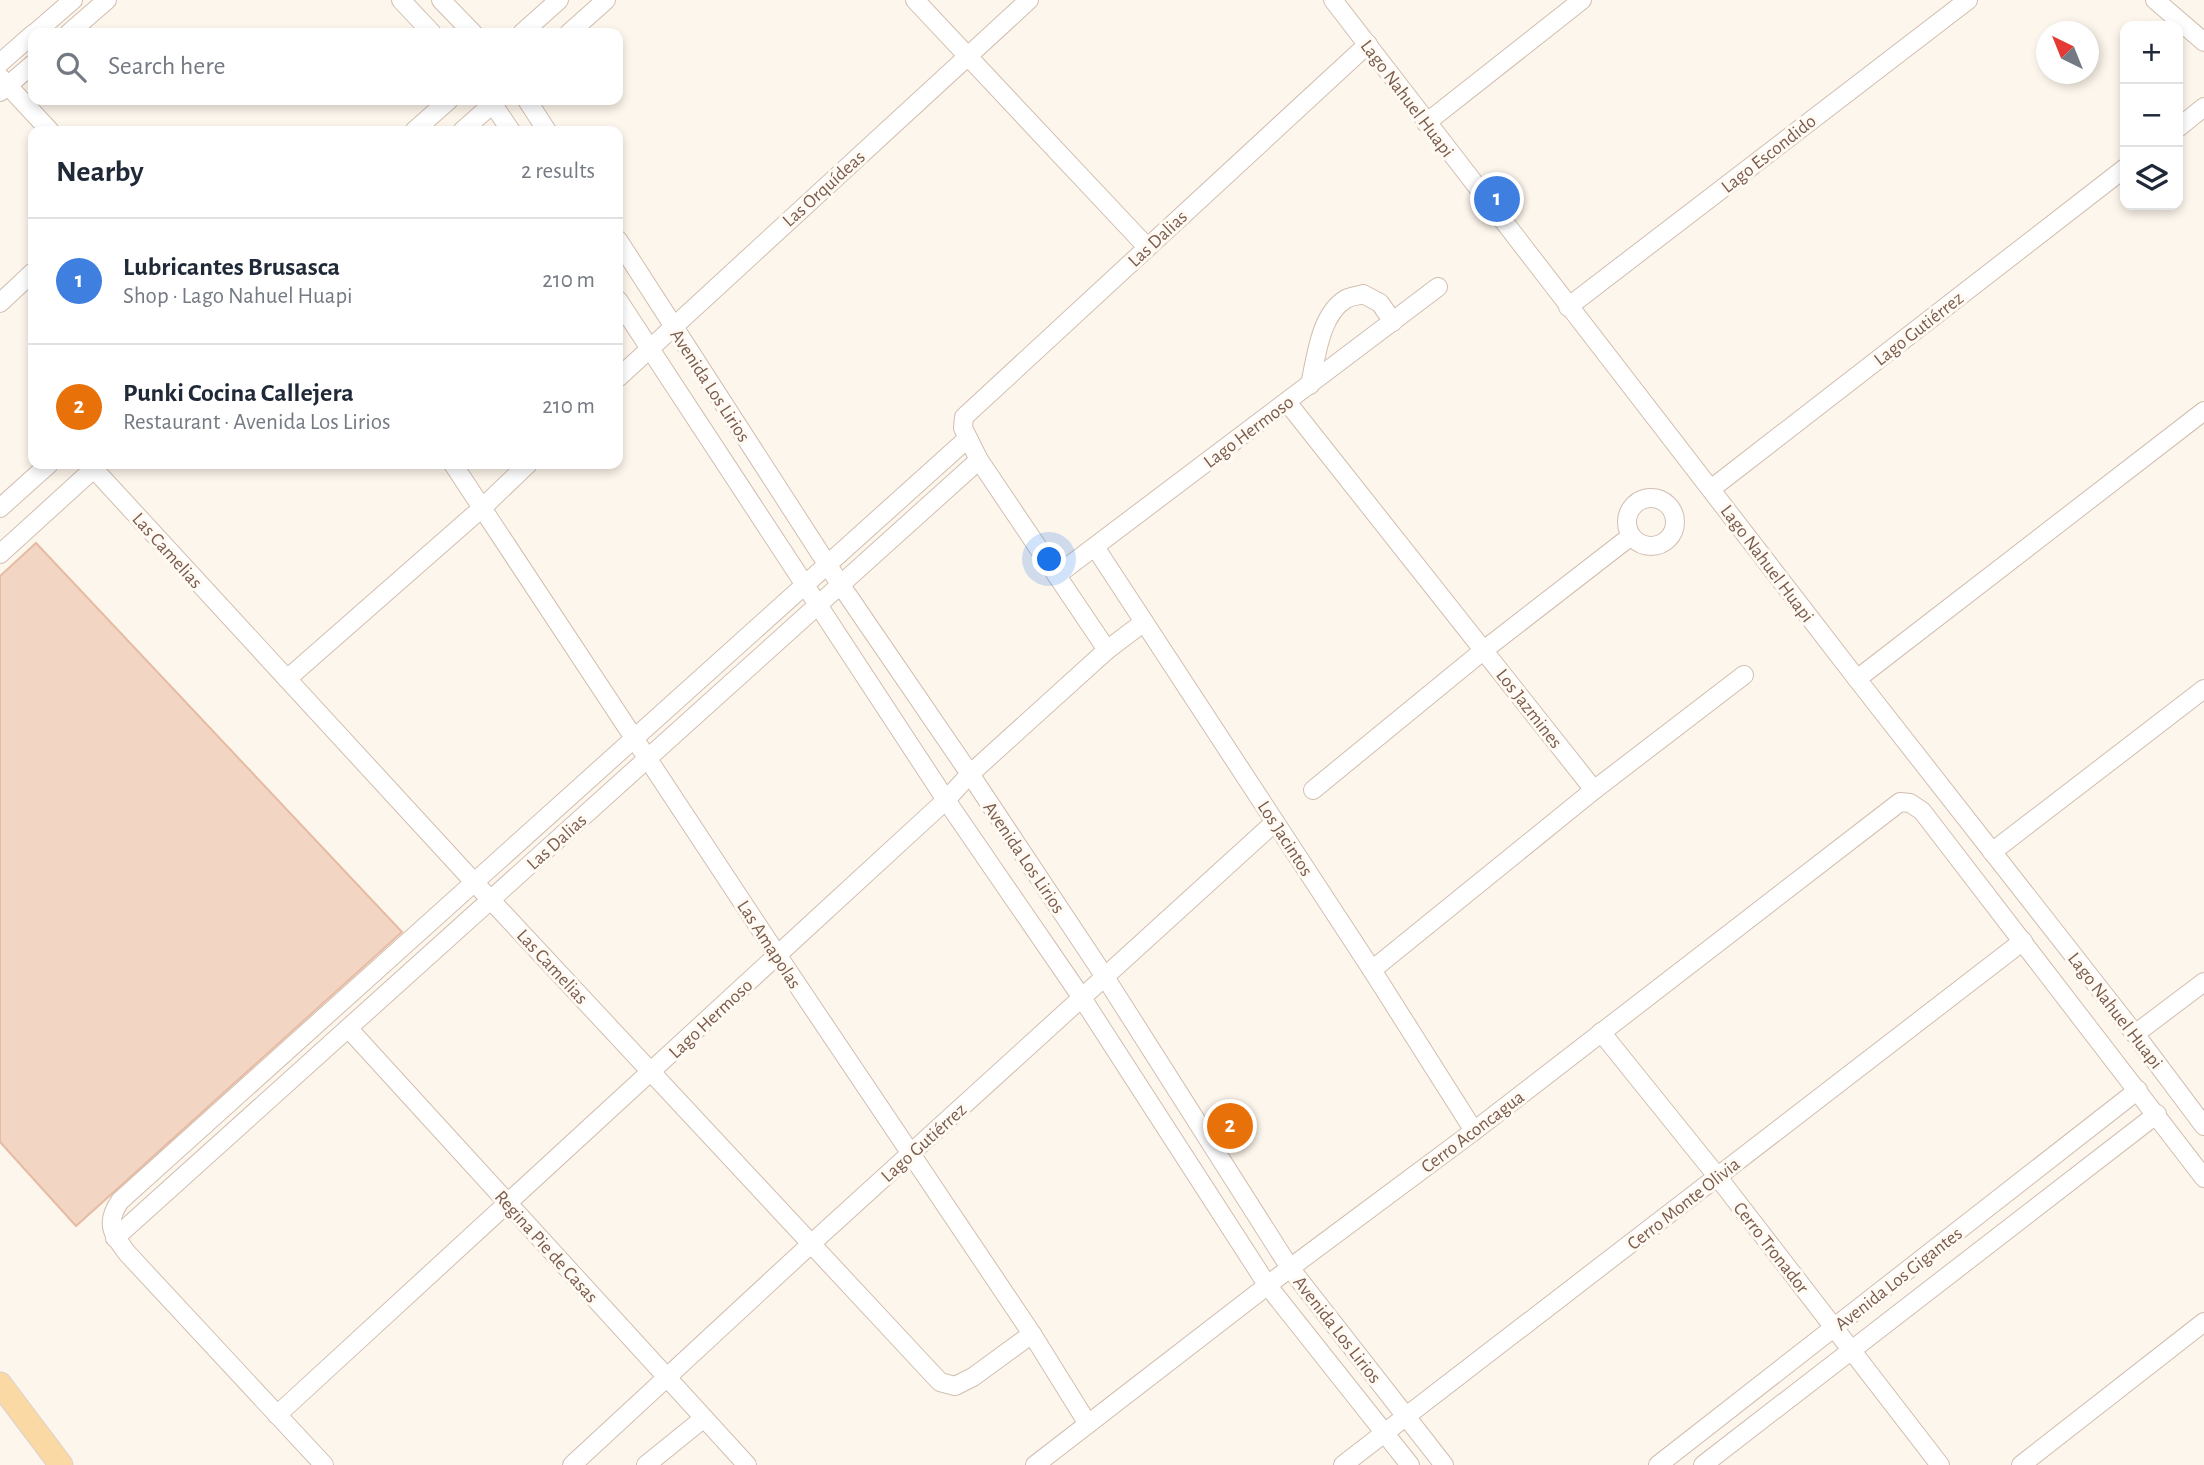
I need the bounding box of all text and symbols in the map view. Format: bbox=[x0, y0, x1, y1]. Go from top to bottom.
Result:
north arrow bbox=[2036, 21, 2099, 84]
map controls bbox=[2120, 21, 2183, 210]
button: + bbox=[2120, 21, 2183, 84]
search box bbox=[28, 28, 623, 105]
street label: Lago Nahuel Huapi bbox=[1357, 37, 1457, 161]
icon: search bbox=[52, 48, 90, 86]
text: Search here bbox=[108, 53, 226, 79]
button: − bbox=[2120, 84, 2183, 147]
street label: Lago Escondido bbox=[1718, 111, 1820, 197]
street label: Las Orquídeas bbox=[779, 147, 869, 231]
button: layers bbox=[2120, 147, 2183, 210]
text: Nearby bbox=[56, 157, 144, 187]
text: 2 results bbox=[521, 160, 595, 183]
pin: 1 bbox=[1474, 173, 1520, 225]
street label: Las Dalias bbox=[1125, 207, 1191, 271]
text: Lubricantes Brusasca bbox=[123, 254, 340, 280]
text: 1 bbox=[75, 269, 83, 292]
text: 210 m bbox=[542, 269, 595, 292]
text: Shop · Lago Nahuel Huapi bbox=[123, 285, 353, 308]
street label: Lago Gutiérrez bbox=[1871, 289, 1967, 370]
street label: Avenida Los Lirios bbox=[666, 326, 753, 446]
text: Punki Cocina Callejera bbox=[123, 380, 354, 406]
street label: Lago Hermoso bbox=[1201, 392, 1297, 472]
text: 2 bbox=[74, 395, 84, 418]
text: 210 m bbox=[542, 395, 595, 418]
text: Restaurant · Avenida Los Lirios bbox=[123, 411, 391, 434]
street label: Lago Nahuel Huapi bbox=[1717, 502, 1817, 626]
street label: Las Camelias bbox=[128, 510, 206, 592]
your location bbox=[1032, 542, 1066, 576]
street label: Los Jazmines bbox=[1492, 666, 1565, 752]
street label: Los Jacintos bbox=[1254, 798, 1316, 880]
street label: Avenida Los Lirios bbox=[980, 799, 1068, 917]
street label: Las Dalias bbox=[524, 811, 590, 874]
street label: Las Amapolas bbox=[733, 897, 804, 992]
street label: Las Camelias bbox=[513, 926, 591, 1008]
street label: Lago Nahuel Huapi bbox=[2064, 949, 2166, 1073]
street label: Lago Hermoso bbox=[665, 976, 757, 1062]
street label: Cerro Aconcagua bbox=[1418, 1087, 1528, 1177]
street label: Lago Gutiérrez bbox=[878, 1100, 970, 1186]
pin: 2 bbox=[1207, 1100, 1253, 1152]
street label: Cerro Monte Olivia bbox=[1624, 1154, 1744, 1254]
street label: Regina Pie de Casas bbox=[491, 1187, 601, 1307]
street label: Cerro Tronador bbox=[1729, 1199, 1812, 1297]
street label: Avenida Los Gigantes bbox=[1832, 1224, 1966, 1335]
street label: Avenida Los Lirios bbox=[1289, 1273, 1384, 1387]

